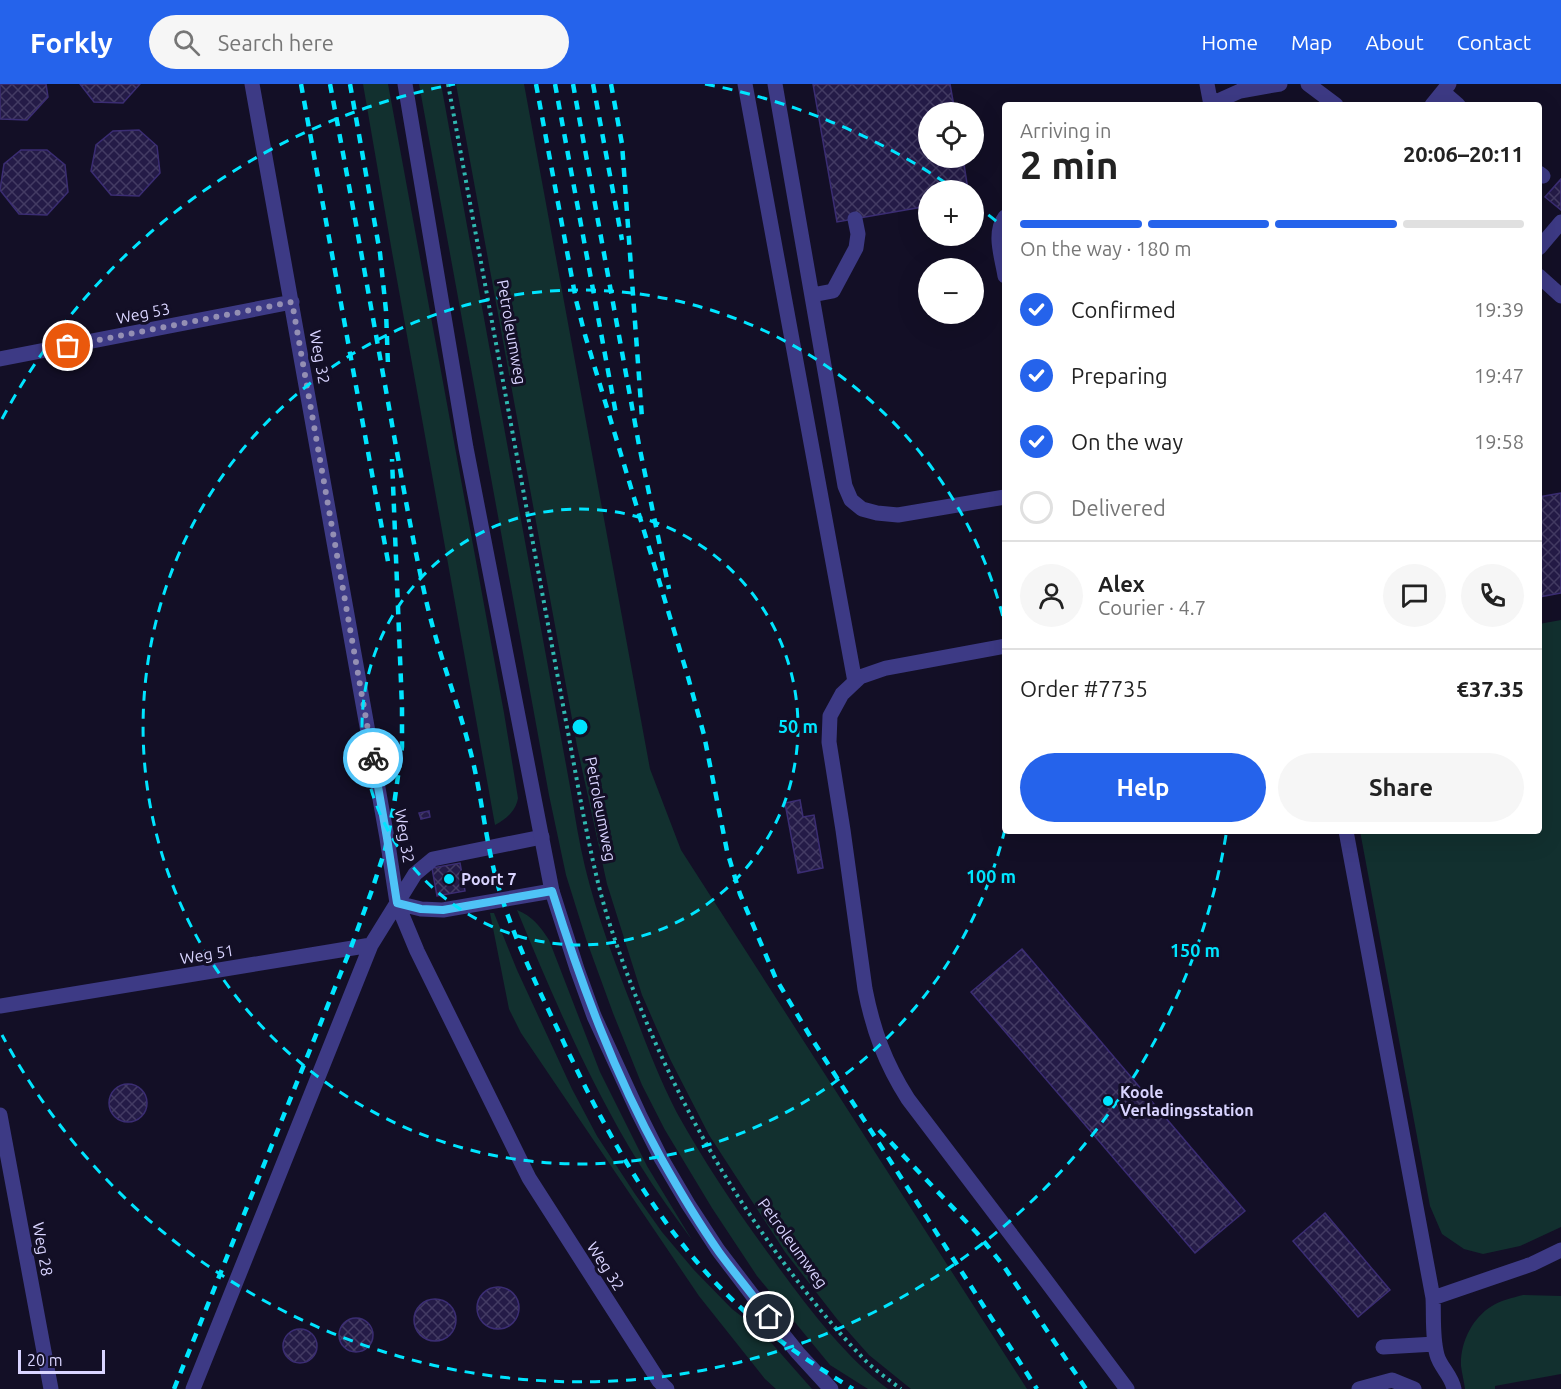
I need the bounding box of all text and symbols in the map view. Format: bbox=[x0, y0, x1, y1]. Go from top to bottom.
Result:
search box bbox=[149, 15, 569, 69]
icon: search bbox=[170, 26, 203, 59]
text: Forkly bbox=[30, 27, 113, 58]
text: Search here bbox=[218, 30, 334, 55]
text: Home bbox=[1201, 30, 1258, 54]
text: Map bbox=[1291, 30, 1332, 54]
text: About bbox=[1365, 30, 1424, 54]
text: Contact bbox=[1457, 30, 1531, 54]
map controls bbox=[918, 102, 984, 324]
button: locate bbox=[918, 102, 984, 168]
text: Arriving in bbox=[1020, 119, 1111, 142]
text: 20:06–20:11 bbox=[1403, 141, 1524, 166]
text: 2 min bbox=[1020, 143, 1119, 186]
button: + bbox=[918, 180, 984, 246]
text: On the way · 180 m bbox=[1020, 237, 1192, 260]
button: − bbox=[918, 258, 984, 324]
street label: Petroleumweg bbox=[494, 278, 530, 386]
icon: check bbox=[1020, 293, 1053, 326]
text: Confirmed bbox=[1071, 297, 1176, 322]
text: 19:39 bbox=[1474, 298, 1524, 321]
street label: Weg 53 bbox=[115, 299, 171, 327]
pin bbox=[42, 320, 93, 371]
icon: bag bbox=[51, 329, 84, 362]
street label: Weg 32 bbox=[306, 329, 334, 385]
icon: check bbox=[1020, 359, 1053, 392]
text: Preparing bbox=[1071, 363, 1168, 388]
text: 19:47 bbox=[1474, 364, 1524, 387]
icon: check bbox=[1020, 425, 1053, 458]
text: On the way bbox=[1071, 429, 1183, 454]
text: 19:58 bbox=[1474, 430, 1524, 453]
text: Delivered bbox=[1071, 495, 1166, 520]
button: person bbox=[1020, 564, 1083, 627]
button: chat bbox=[1383, 564, 1446, 627]
button: phone bbox=[1461, 564, 1524, 627]
text: Alex bbox=[1098, 571, 1145, 596]
text: Courier · 4.7 bbox=[1098, 596, 1206, 619]
text: Order #7735 bbox=[1020, 676, 1148, 701]
text: €37.35 bbox=[1457, 676, 1524, 701]
text: 50 m bbox=[778, 716, 818, 736]
centre of rings bbox=[570, 717, 590, 737]
courier bbox=[343, 728, 403, 788]
icon: bike bbox=[357, 742, 390, 775]
button: Help bbox=[1020, 753, 1266, 822]
button: Share bbox=[1278, 753, 1524, 822]
street label: Petroleumweg bbox=[582, 755, 620, 863]
street label: Weg 32 bbox=[392, 808, 418, 864]
text: 100 m bbox=[966, 866, 1016, 886]
place label: Poort 7 bbox=[461, 870, 516, 888]
marker: Poort 7 bbox=[442, 872, 456, 886]
text: 150 m bbox=[1170, 940, 1220, 960]
street label: Weg 51 bbox=[179, 941, 235, 967]
place label: Koole Verladingsstation bbox=[1120, 1083, 1254, 1119]
marker: Koole Verladingsstation bbox=[1101, 1094, 1115, 1108]
street label: Petroleumweg bbox=[755, 1195, 831, 1291]
street label: Weg 28 bbox=[29, 1221, 57, 1277]
street label: Weg 32 bbox=[584, 1238, 628, 1294]
pin bbox=[743, 1291, 794, 1342]
icon: home bbox=[752, 1300, 785, 1333]
scale bar bbox=[18, 1347, 105, 1374]
text: 20 m bbox=[27, 1351, 63, 1369]

